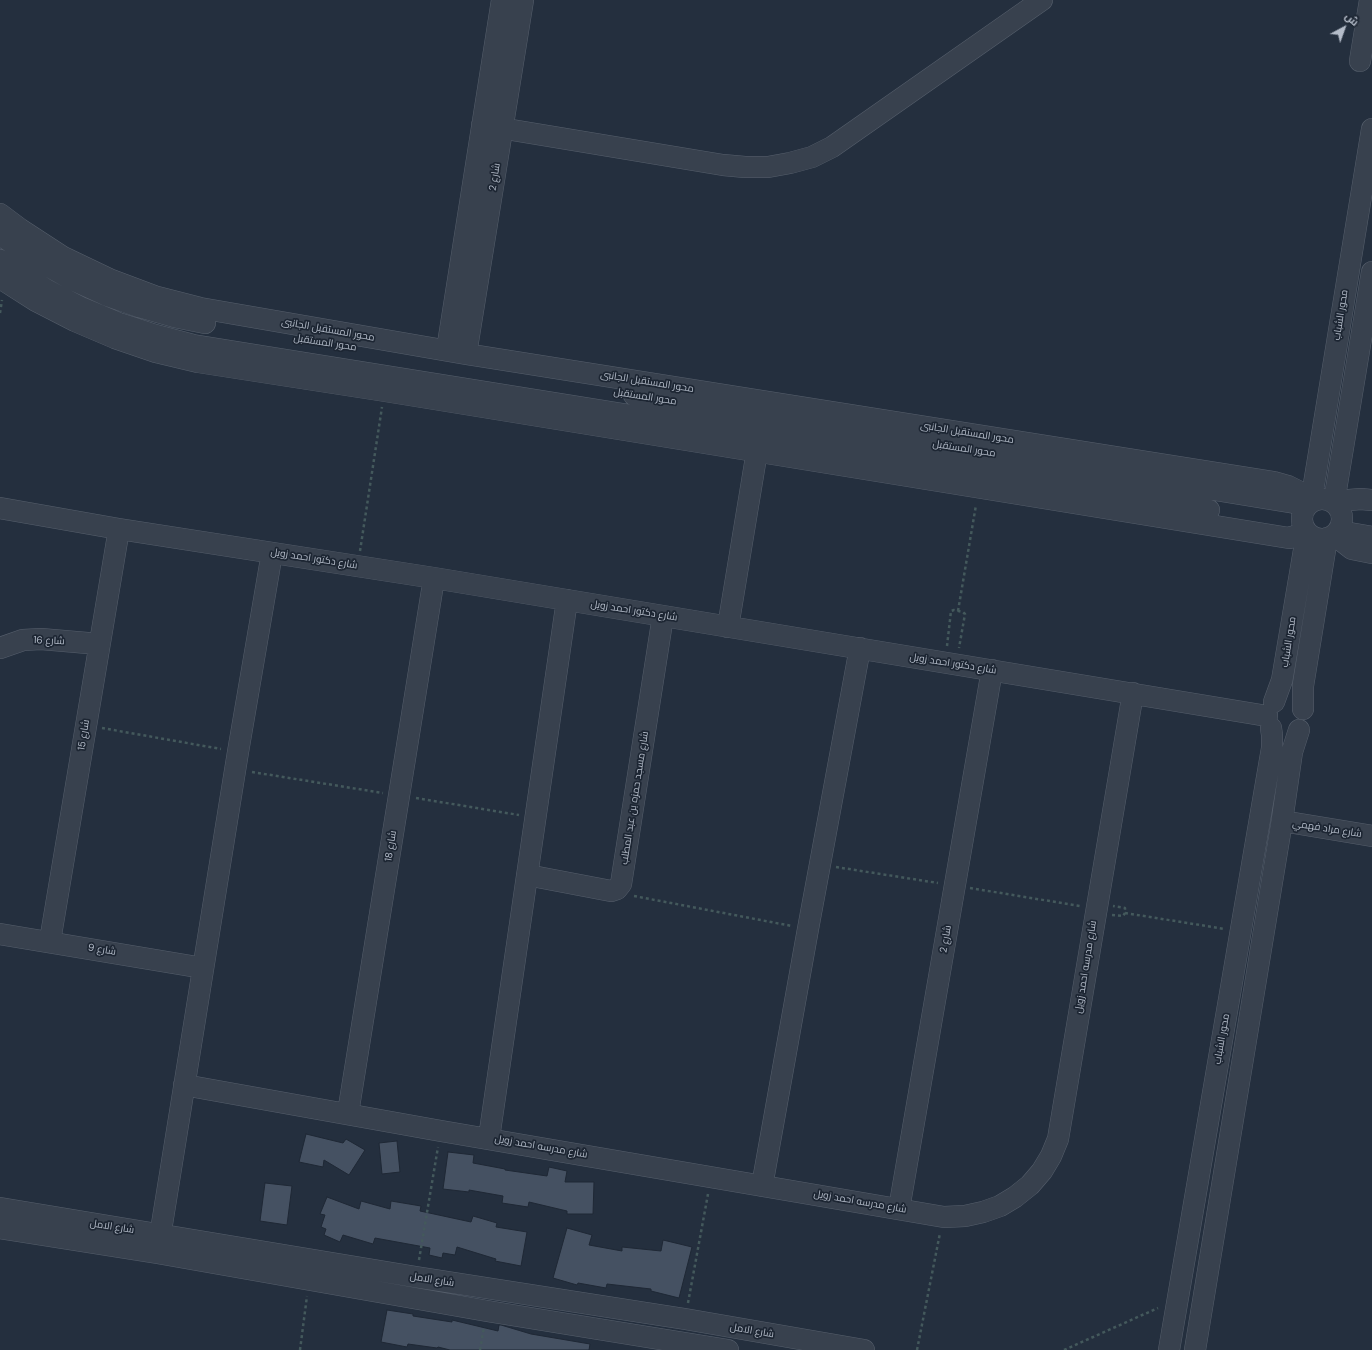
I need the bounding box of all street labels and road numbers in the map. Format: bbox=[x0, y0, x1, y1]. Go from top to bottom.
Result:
street label: شارع 2 bbox=[487, 162, 503, 192]
street label: محور الشباب bbox=[1331, 289, 1351, 341]
street label: محور المستقبل الجانبى bbox=[280, 316, 376, 344]
street label: محور المستقبل bbox=[293, 332, 357, 354]
street label: محور المستقبل الجانبى bbox=[599, 369, 695, 395]
street label: محور المستقبل bbox=[613, 386, 677, 408]
street label: محور المستقبل الجانبى bbox=[919, 420, 1015, 446]
street label: محور المستقبل bbox=[932, 438, 996, 460]
street label: شارع دكتور احمد زويل bbox=[270, 546, 358, 572]
street label: شارع دكتور احمد زويل bbox=[590, 598, 678, 624]
street label: محور الشباب bbox=[1279, 616, 1299, 668]
street label: شارع 16 bbox=[33, 634, 65, 648]
street label: شارع دكتور احمد زويل bbox=[909, 651, 997, 677]
street label: شارع 15 bbox=[76, 719, 92, 751]
street label: شارع مسجد حمزه بن عبد المطلب bbox=[619, 730, 651, 866]
street label: شارع مراد فهمي bbox=[1292, 818, 1362, 840]
street label: شارع 18 bbox=[383, 830, 399, 862]
street label: شارع مدرسه احمد زويل bbox=[1073, 920, 1099, 1014]
street label: شارع 2 bbox=[938, 924, 954, 954]
street label: شارع 9 bbox=[87, 942, 117, 958]
street label: محور الشباب bbox=[1212, 1013, 1232, 1065]
street label: شارع مدرسه احمد زويل bbox=[494, 1133, 588, 1161]
street label: شارع مدرسه احمد زويل bbox=[813, 1188, 907, 1216]
street label: شارع الامل bbox=[89, 1218, 135, 1236]
street label: شارع الامل bbox=[409, 1271, 455, 1289]
street label: شارع الامل bbox=[729, 1321, 775, 1341]

